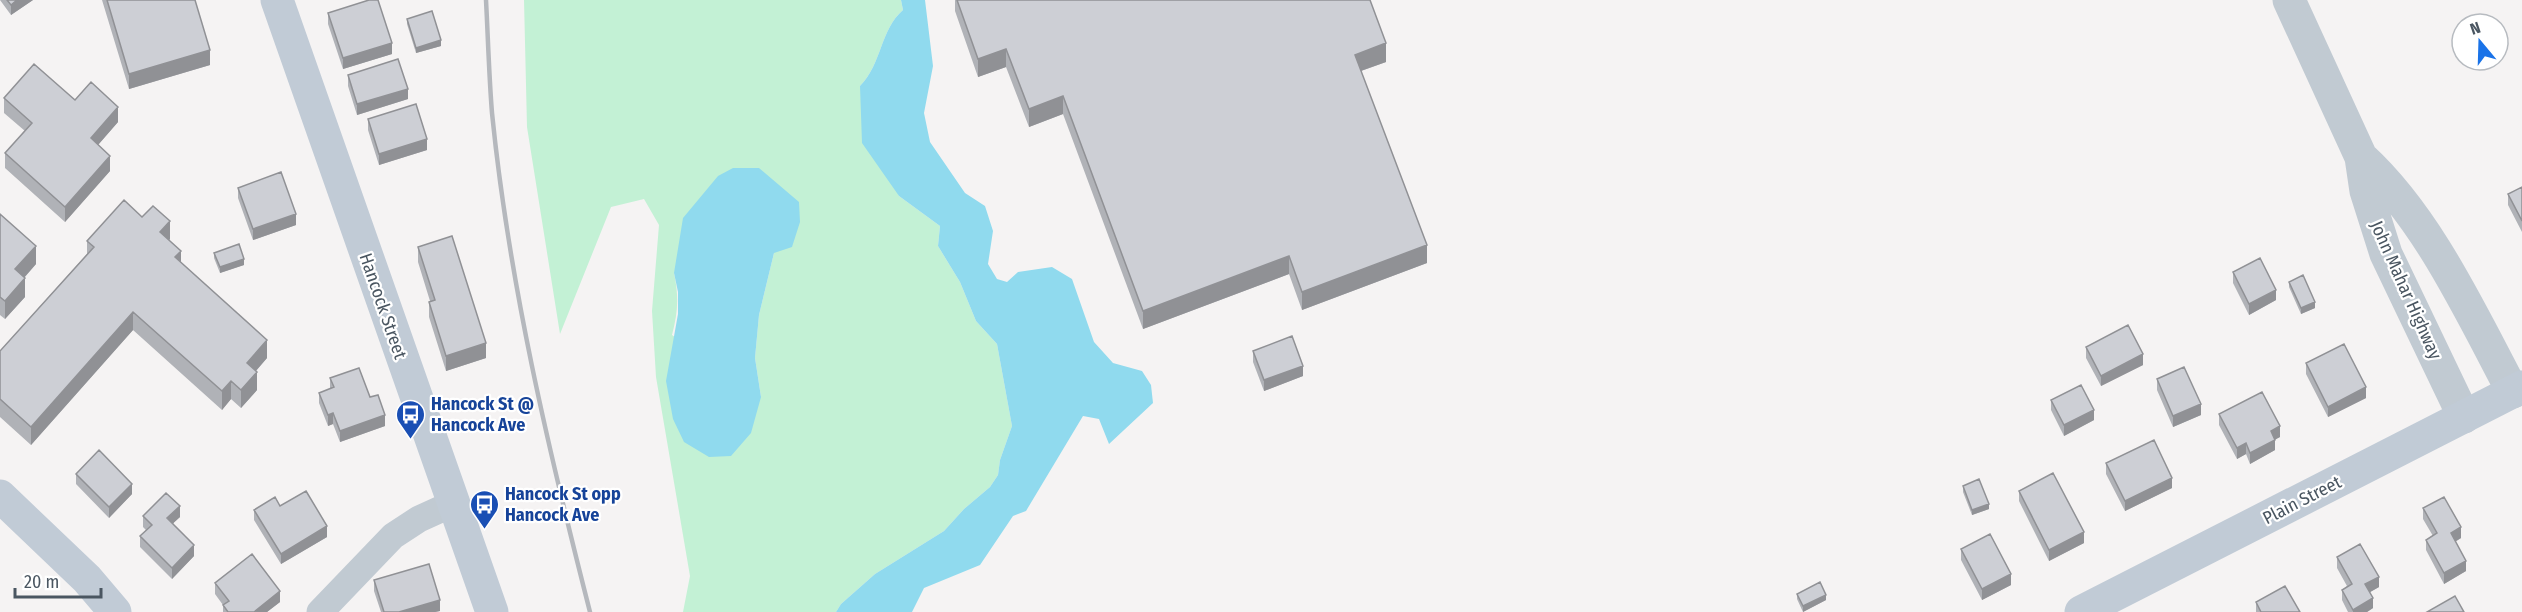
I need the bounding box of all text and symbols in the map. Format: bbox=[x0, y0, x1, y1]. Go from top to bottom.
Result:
north arrow bbox=[2450, 12, 2510, 72]
text: N bbox=[2468, 18, 2483, 39]
street label: John Mahar Highway bbox=[2366, 217, 2446, 363]
street label: Hancock Street bbox=[355, 250, 411, 362]
place label: Hancock St @ Hancock Ave bbox=[431, 393, 534, 436]
bus stop icon: Hancock St @ Hancock Ave bbox=[394, 398, 426, 440]
street label: Plain Street bbox=[2259, 471, 2345, 529]
place label: Hancock St opp Hancock Ave bbox=[505, 483, 621, 526]
bus stop icon: Hancock St opp Hancock Ave bbox=[468, 488, 500, 530]
scale bar bbox=[15, 561, 100, 599]
text: 20 m bbox=[24, 571, 59, 593]

